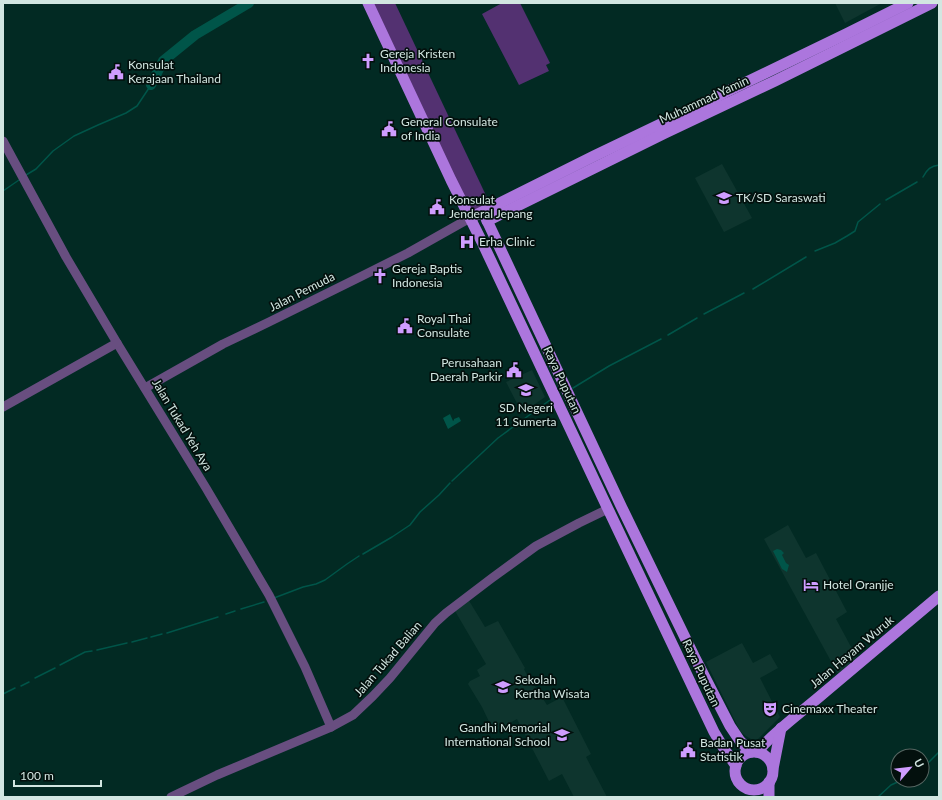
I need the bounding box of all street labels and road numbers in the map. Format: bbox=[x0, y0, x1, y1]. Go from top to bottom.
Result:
street label: Muhammad Yamin bbox=[657, 72, 751, 127]
street label: Jalan Pemuda bbox=[266, 269, 337, 315]
street label: Raya Puputan bbox=[540, 344, 585, 416]
street label: Jalan Tukad Yeh Aya bbox=[149, 376, 216, 473]
street label: Jalan Hayam Wuruk bbox=[807, 612, 897, 691]
street label: Jalan Tukad Balian bbox=[351, 618, 425, 700]
street label: Raya Puputan bbox=[679, 637, 724, 709]

